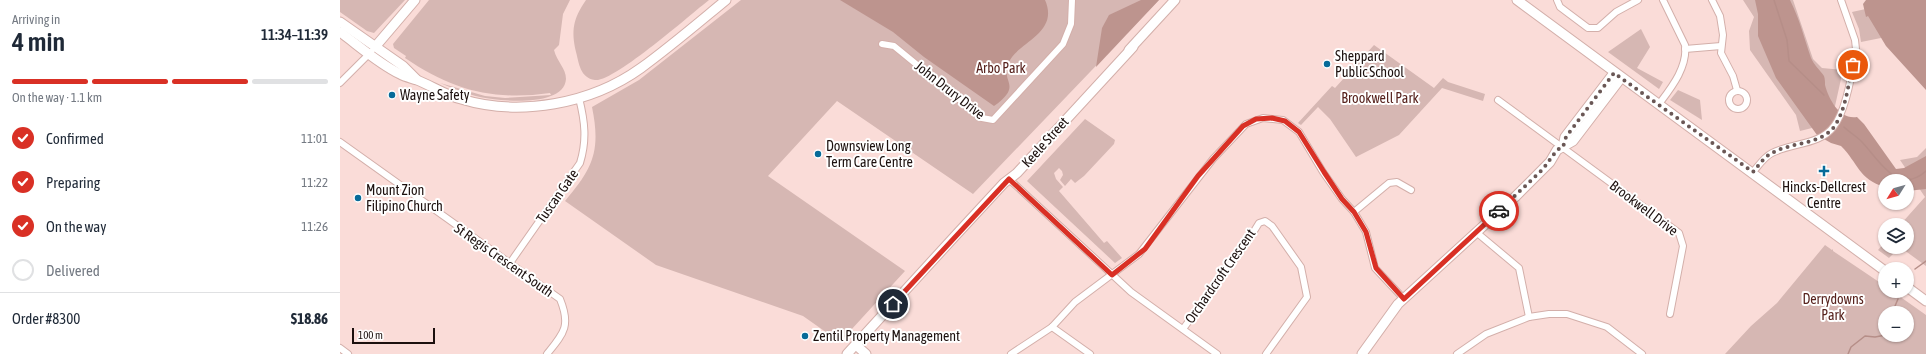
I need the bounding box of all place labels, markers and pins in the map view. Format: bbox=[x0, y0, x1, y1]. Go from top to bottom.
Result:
place label: Sheppard Public School bbox=[1335, 48, 1404, 80]
pin bbox=[1836, 48, 1870, 82]
marker: Sheppard Public School bbox=[1322, 59, 1332, 69]
place label: Wayne Safety bbox=[400, 87, 470, 103]
marker: Wayne Safety bbox=[387, 90, 397, 100]
place label: Downsview Long Term Care Centre bbox=[826, 138, 913, 170]
marker: Downsview Long Term Care Centre bbox=[813, 149, 823, 159]
marker: Hincks-Dellcrest Centre bbox=[1818, 165, 1830, 177]
place label: Hincks-Dellcrest Centre bbox=[1782, 179, 1866, 211]
place label: Mount Zion Filipino Church bbox=[366, 182, 443, 214]
marker: Mount Zion Filipino Church bbox=[353, 193, 363, 203]
pin bbox=[876, 287, 910, 321]
place label: Zentil Property Management bbox=[813, 328, 960, 344]
marker: Zentil Property Management bbox=[800, 331, 810, 341]

